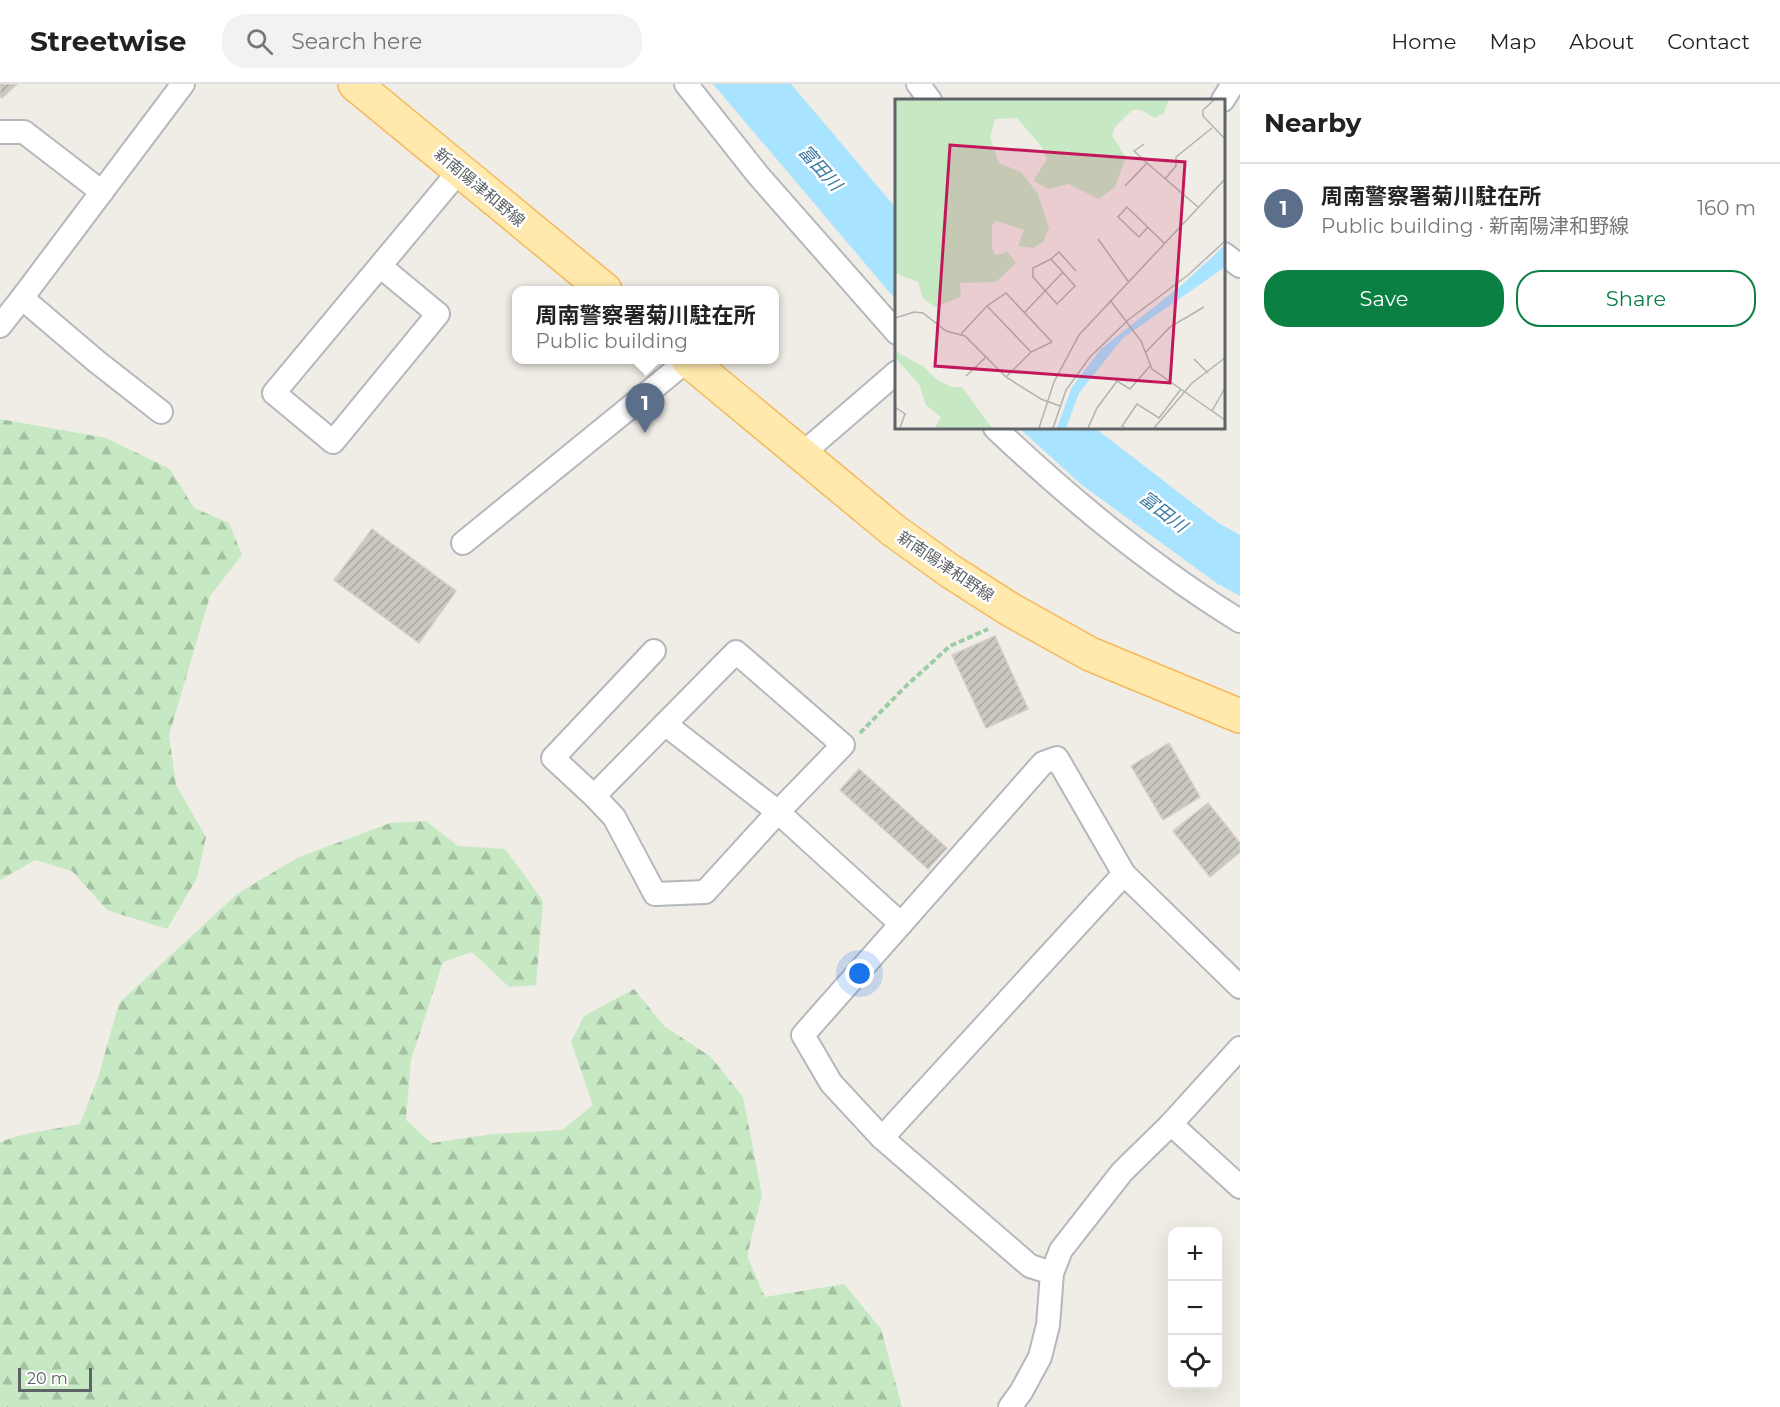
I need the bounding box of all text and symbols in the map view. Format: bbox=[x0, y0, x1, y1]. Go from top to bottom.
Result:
search box bbox=[222, 14, 642, 68]
text: Streetwise bbox=[30, 24, 186, 58]
icon: search bbox=[243, 25, 276, 58]
text: Search here bbox=[291, 28, 422, 55]
text: Home bbox=[1391, 29, 1456, 54]
text: Map bbox=[1489, 29, 1536, 54]
text: About bbox=[1569, 29, 1634, 54]
text: Contact bbox=[1667, 29, 1750, 54]
inset map bbox=[895, 99, 1225, 429]
text: Nearby bbox=[1264, 107, 1361, 139]
water label: 富田川 bbox=[794, 141, 848, 197]
street label: 新南陽津和野線 bbox=[431, 144, 529, 231]
text: 周南警察署菊川駐在所 bbox=[1321, 183, 1541, 210]
text: 1 bbox=[1280, 196, 1287, 220]
text: 160 m bbox=[1697, 196, 1756, 220]
text: Public building · 新南陽津和野線 bbox=[1321, 214, 1629, 238]
button: Save bbox=[1264, 270, 1504, 327]
button: Share bbox=[1516, 270, 1756, 327]
popup bbox=[512, 286, 779, 364]
text: 周南警察署菊川駐在所 bbox=[535, 302, 756, 329]
text: Public building bbox=[535, 329, 688, 353]
pin: 1 bbox=[626, 384, 664, 433]
water label: 富田川 bbox=[1135, 487, 1193, 539]
street label: 新南陽津和野線 bbox=[894, 527, 997, 606]
your location bbox=[845, 959, 874, 988]
map controls bbox=[1168, 1227, 1222, 1389]
button: + bbox=[1168, 1227, 1222, 1281]
button: − bbox=[1168, 1281, 1222, 1335]
button: locate bbox=[1168, 1335, 1222, 1389]
scale bar bbox=[18, 1365, 92, 1392]
text: 20 m bbox=[27, 1369, 68, 1388]

